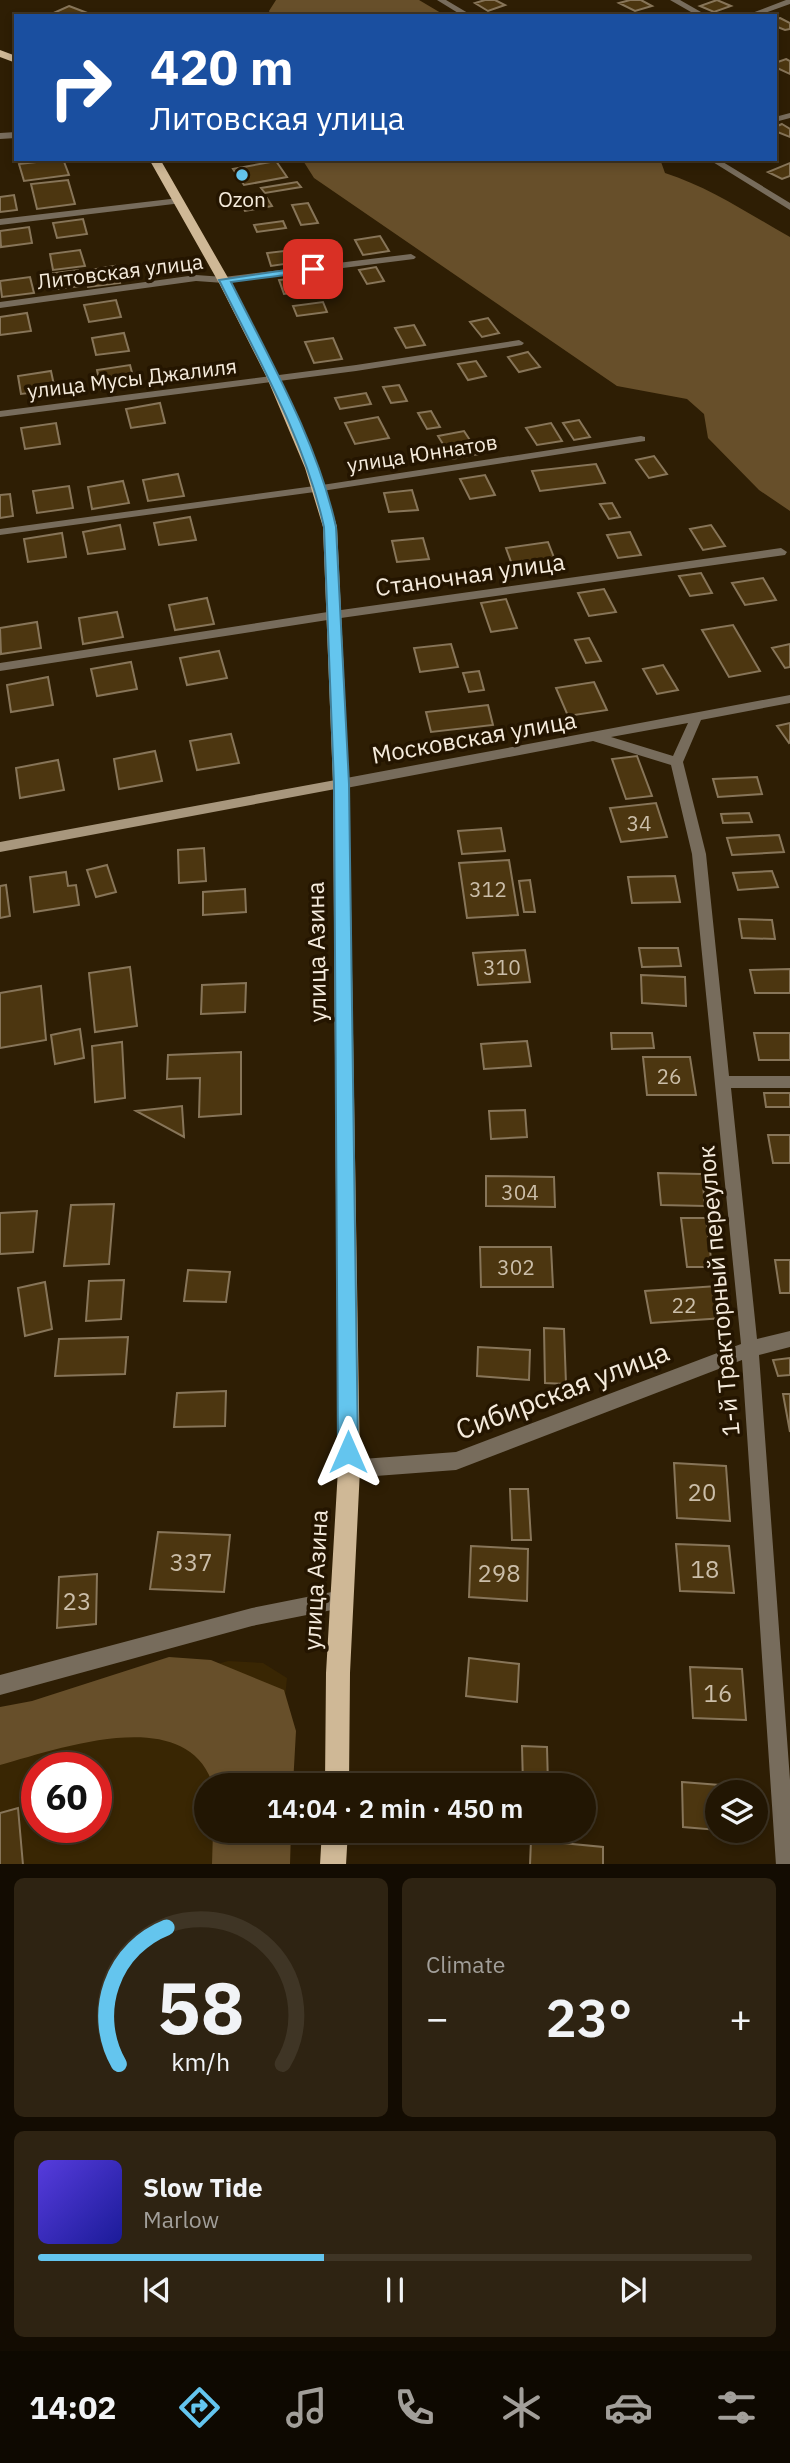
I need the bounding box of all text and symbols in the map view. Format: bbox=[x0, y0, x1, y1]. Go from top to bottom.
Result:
text: 420 m bbox=[150, 35, 294, 98]
icon: right bbox=[35, 42, 126, 133]
text: Литовская улица bbox=[150, 97, 405, 139]
marker: Ozon bbox=[234, 167, 250, 183]
place label: Ozon bbox=[218, 185, 266, 213]
pin bbox=[283, 239, 343, 299]
street label: Литовская улица bbox=[35, 247, 205, 295]
icon: arrive bbox=[294, 250, 332, 288]
street label: улица Мусы Джалиля bbox=[26, 351, 238, 405]
street label: улица Юннатов bbox=[345, 427, 499, 479]
street label: Станочная улица bbox=[373, 545, 567, 603]
street label: Московская улица bbox=[369, 703, 579, 771]
house number: 34 bbox=[626, 809, 652, 837]
house number: 312 bbox=[469, 875, 507, 903]
street label: улица Азина bbox=[299, 881, 333, 1023]
house number: 310 bbox=[483, 953, 521, 981]
house number: 26 bbox=[656, 1062, 682, 1090]
street label: 1-й Тракторный переулок bbox=[689, 1144, 747, 1438]
house number: 304 bbox=[501, 1178, 539, 1206]
house number: 302 bbox=[497, 1253, 535, 1281]
house number: 22 bbox=[671, 1291, 697, 1319]
street label: Сибирская улица bbox=[450, 1332, 674, 1448]
position arrow bbox=[311, 1415, 385, 1489]
house number: 20 bbox=[688, 1476, 716, 1508]
street label: улица Азина bbox=[295, 1509, 335, 1651]
house number: 337 bbox=[169, 1546, 213, 1578]
house number: 18 bbox=[691, 1553, 719, 1585]
house number: 298 bbox=[477, 1557, 521, 1589]
house number: 23 bbox=[63, 1585, 91, 1617]
house number: 16 bbox=[704, 1677, 732, 1709]
speed limit sign: 60 bbox=[21, 1752, 112, 1843]
map controls bbox=[705, 1780, 768, 1843]
button: layers bbox=[705, 1780, 768, 1843]
text: 14:04 · 2 min · 450 m bbox=[267, 1791, 523, 1825]
text: Climate bbox=[426, 1949, 505, 1979]
text: 58 bbox=[157, 1959, 245, 2054]
text: 23° bbox=[546, 1984, 632, 2051]
text: − bbox=[426, 1993, 449, 2042]
text: + bbox=[729, 1993, 752, 2042]
text: km/h bbox=[172, 2044, 230, 2077]
text: Slow Tide bbox=[143, 2170, 263, 2204]
text: Marlow bbox=[143, 2204, 219, 2234]
icon: previous bbox=[138, 2271, 176, 2309]
icon: pause bbox=[376, 2271, 414, 2309]
icon: next bbox=[614, 2271, 652, 2309]
icon: directions bbox=[175, 2383, 224, 2432]
icon: music bbox=[282, 2383, 331, 2432]
icon: phone bbox=[390, 2383, 439, 2432]
icon: climate bbox=[497, 2383, 546, 2432]
icon: car bbox=[604, 2383, 653, 2432]
icon: filters bbox=[712, 2383, 761, 2432]
text: 14:02 bbox=[29, 2386, 117, 2428]

